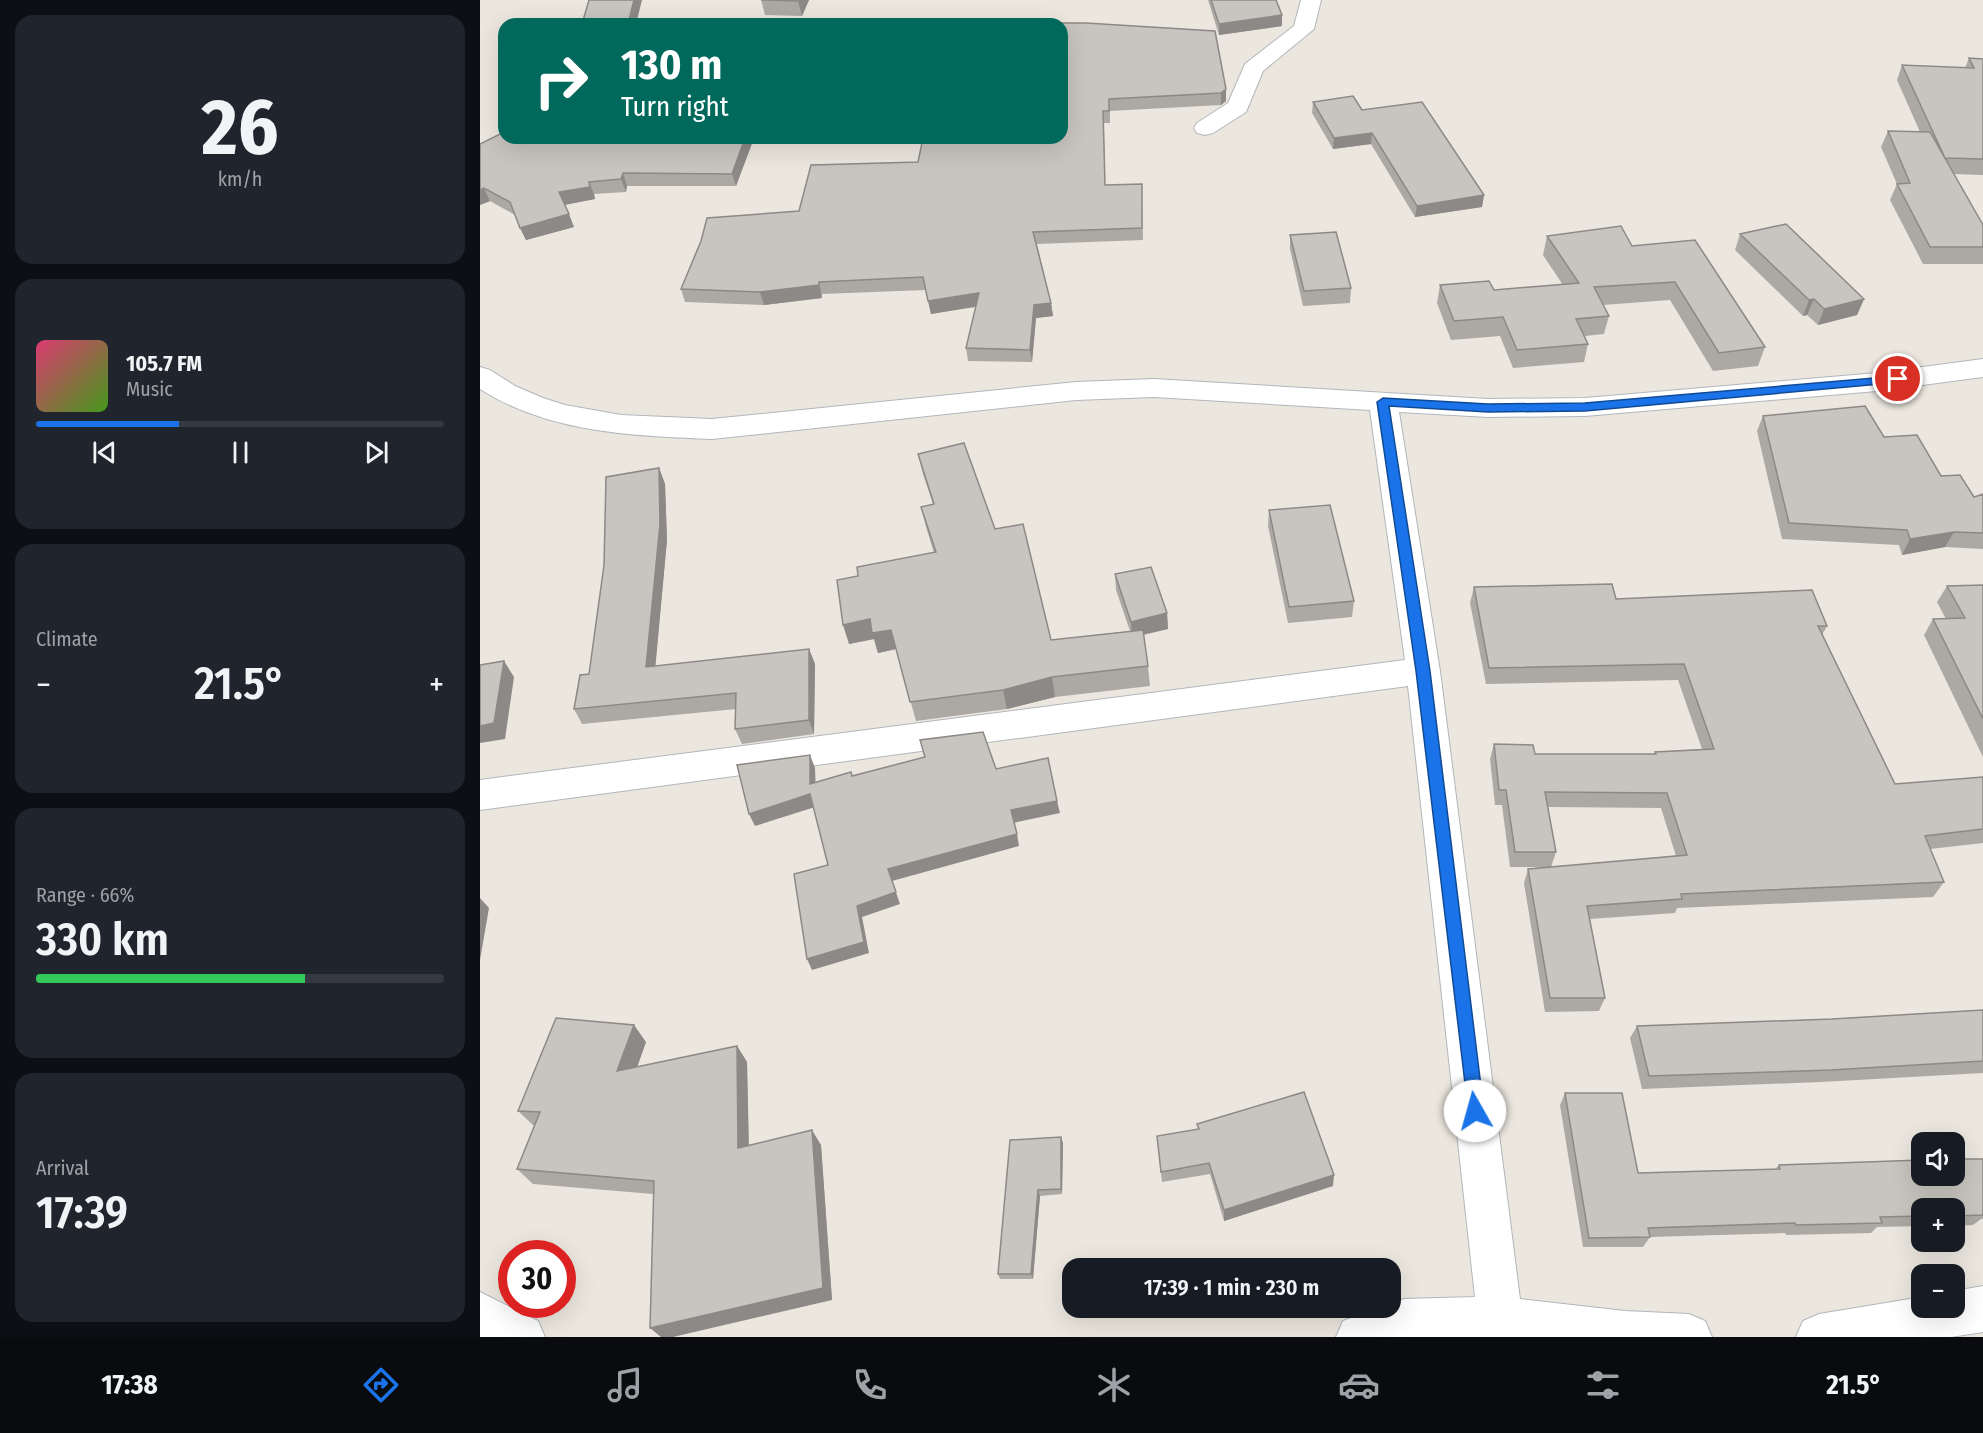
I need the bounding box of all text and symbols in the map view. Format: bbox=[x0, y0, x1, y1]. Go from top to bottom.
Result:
text: 130 m bbox=[621, 40, 722, 90]
icon: right bbox=[522, 42, 600, 120]
text: 26 bbox=[202, 81, 278, 175]
text: Turn right bbox=[621, 91, 729, 123]
text: km/h bbox=[218, 167, 262, 191]
text: 105.7 FM bbox=[126, 350, 202, 377]
pin bbox=[1872, 353, 1923, 404]
icon: arrive bbox=[1881, 362, 1914, 395]
text: Music bbox=[126, 377, 173, 401]
icon: previous bbox=[88, 436, 121, 469]
icon: pause bbox=[224, 436, 257, 469]
icon: next bbox=[360, 436, 393, 469]
text: Climate bbox=[36, 627, 98, 651]
text: 21.5° bbox=[194, 657, 286, 711]
text: − bbox=[36, 665, 51, 705]
text: + bbox=[429, 665, 444, 705]
text: Range · 66% bbox=[36, 883, 134, 907]
text: 330 km bbox=[36, 913, 169, 967]
position arrow bbox=[1443, 1079, 1507, 1143]
map controls bbox=[1911, 1132, 1965, 1318]
button: sound bbox=[1911, 1132, 1965, 1186]
text: Arrival bbox=[36, 1156, 89, 1180]
text: 17:39 bbox=[36, 1186, 128, 1240]
button: + bbox=[1911, 1198, 1965, 1252]
speed limit sign: 30 bbox=[498, 1240, 576, 1318]
button: − bbox=[1911, 1264, 1965, 1318]
text: 17:39 · 1 min · 230 m bbox=[1144, 1274, 1319, 1301]
icon: directions bbox=[360, 1364, 402, 1406]
icon: music bbox=[604, 1364, 646, 1406]
icon: phone bbox=[849, 1364, 891, 1406]
icon: climate bbox=[1093, 1364, 1135, 1406]
icon: car bbox=[1338, 1364, 1380, 1406]
icon: filters bbox=[1582, 1364, 1624, 1406]
text: 17:38 bbox=[101, 1369, 158, 1401]
text: 21.5° bbox=[1826, 1369, 1882, 1401]

